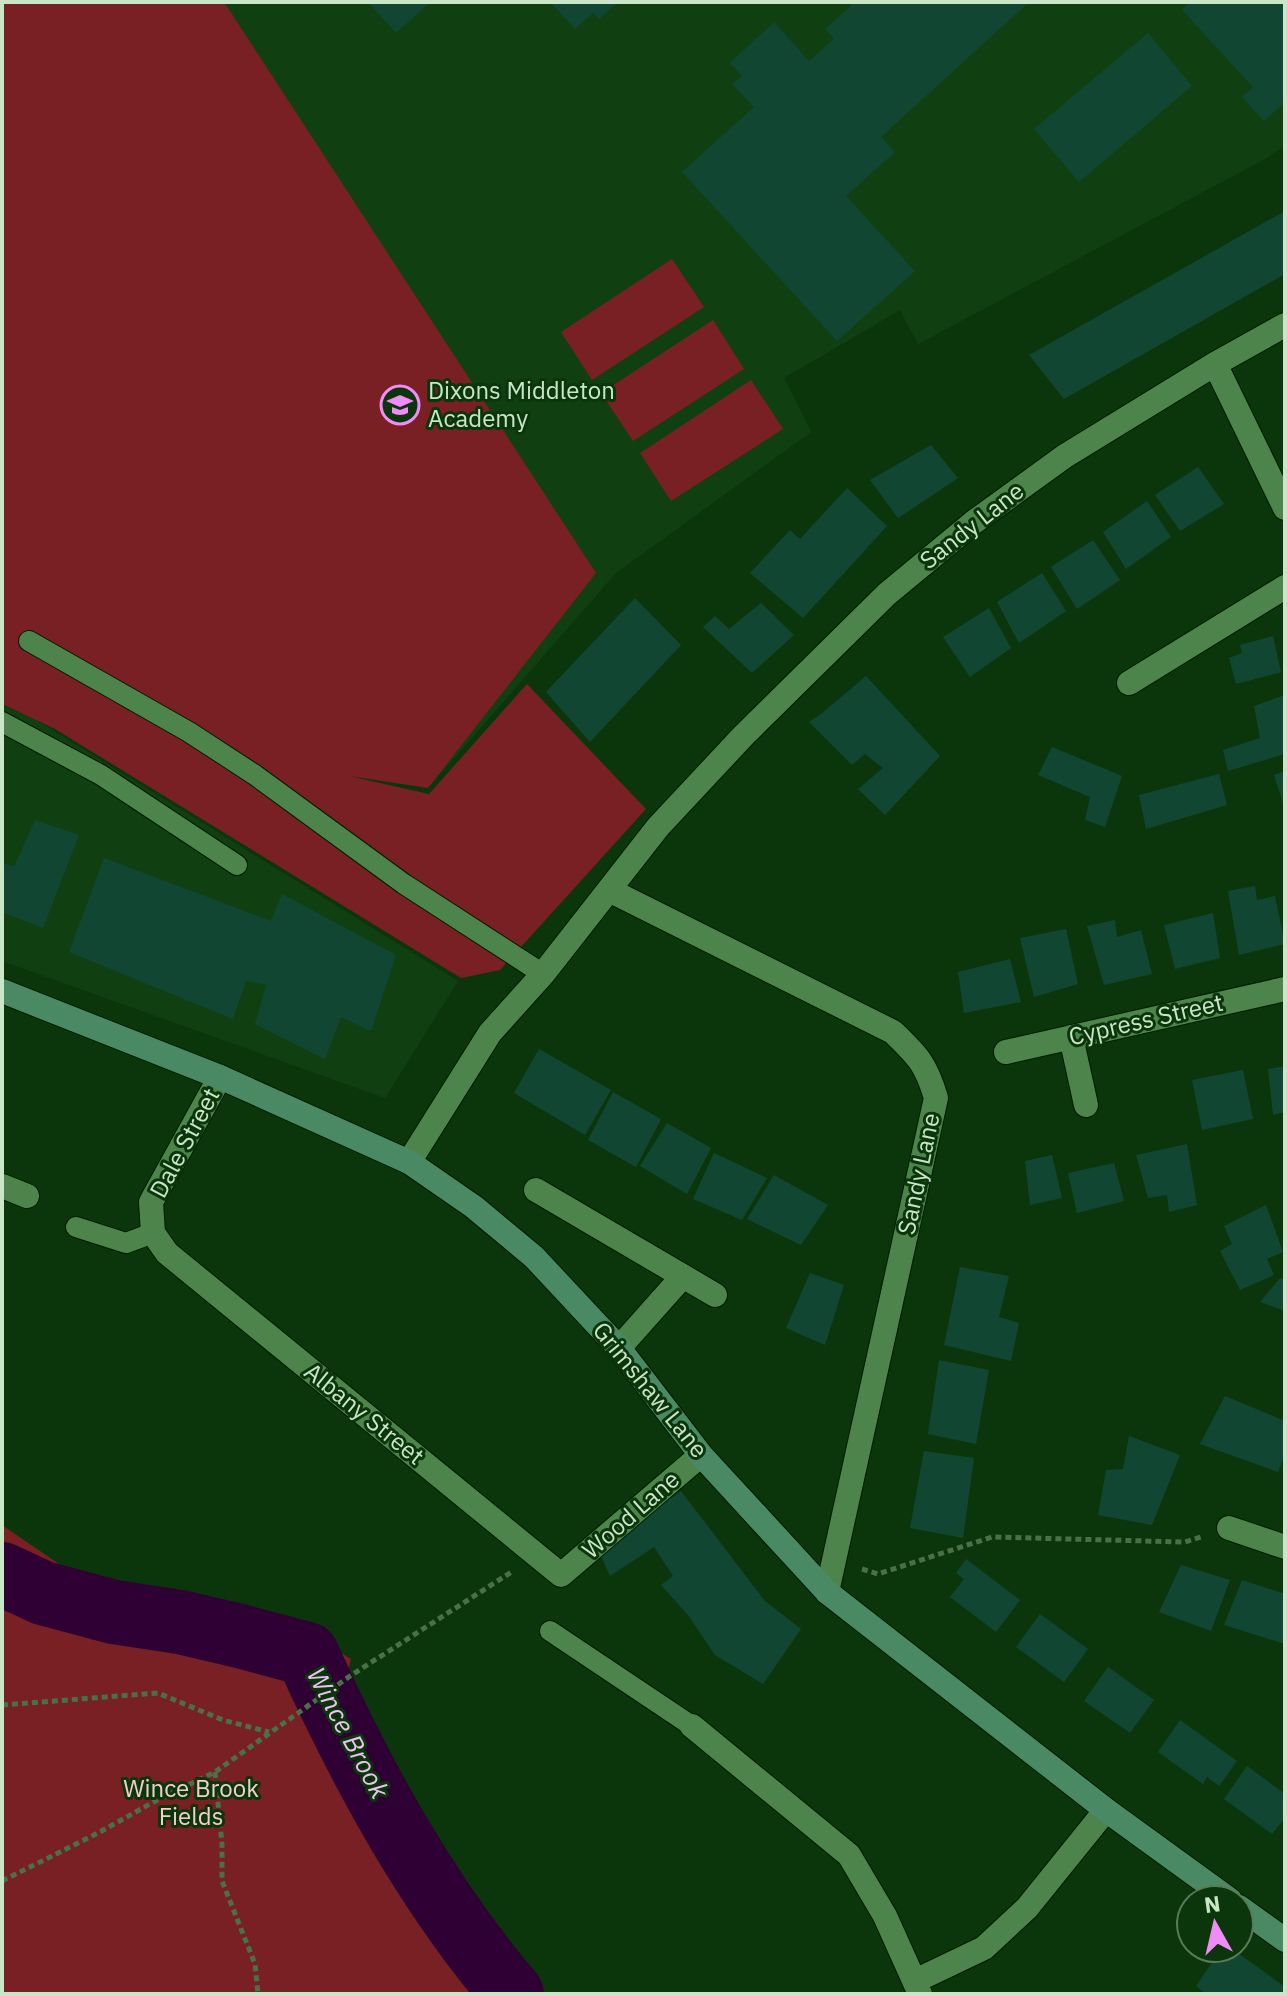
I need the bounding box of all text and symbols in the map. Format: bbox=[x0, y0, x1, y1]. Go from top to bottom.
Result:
place label: Dixons Middleton Academy bbox=[428, 374, 615, 434]
school or university icon: Dixons Middleton Academy bbox=[379, 384, 421, 426]
street label: Sandy Lane bbox=[913, 475, 1030, 576]
street label: Cypress Street bbox=[1065, 986, 1226, 1052]
street label: Dale Street bbox=[142, 1082, 226, 1203]
street label: Sandy Lane bbox=[890, 1110, 947, 1238]
street label: Grimshaw Lane bbox=[586, 1315, 716, 1464]
street label: Albany Street bbox=[298, 1355, 431, 1471]
street label: Wood Lane bbox=[575, 1463, 686, 1565]
water label: Wince Brook bbox=[300, 1661, 398, 1804]
park label: Wince Brook Fields bbox=[123, 1772, 259, 1832]
north arrow bbox=[1175, 1884, 1255, 1964]
text: N bbox=[1202, 1888, 1222, 1919]

